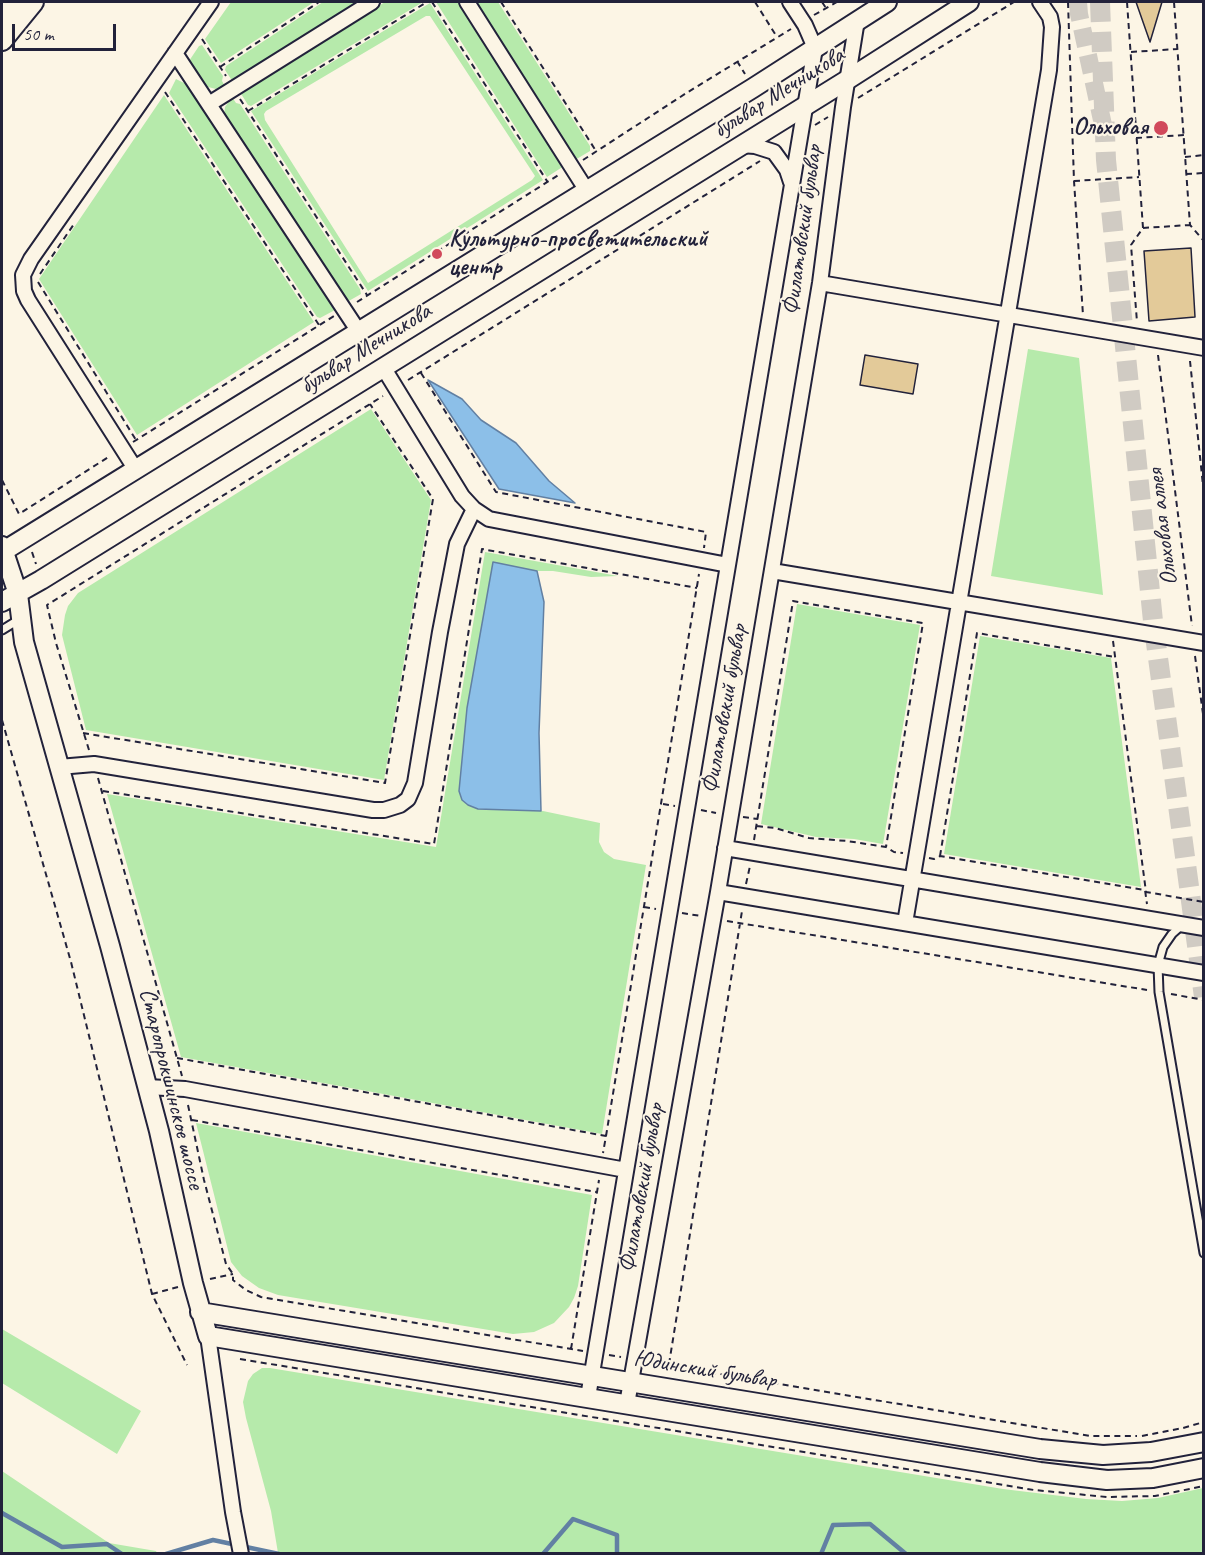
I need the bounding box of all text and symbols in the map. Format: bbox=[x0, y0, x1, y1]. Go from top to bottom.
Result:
scale bar bbox=[15, 12, 118, 50]
text: 50 m bbox=[23, 23, 54, 45]
street label: бульвар Мечникова bbox=[708, 41, 850, 145]
place label: Ольховая bbox=[1073, 114, 1148, 142]
marker: Ольховая bbox=[1152, 119, 1170, 137]
street label: Филатовский бульвар bbox=[777, 143, 829, 317]
place label: Культурно-просветительский центр bbox=[449, 226, 707, 282]
marker: Культурно-просветительский центр bbox=[430, 247, 444, 261]
street label: бульвар Мечникова bbox=[295, 297, 437, 401]
street label: Ольховая аллея bbox=[1142, 467, 1184, 587]
street label: Филатовский бульвар bbox=[696, 622, 754, 796]
street label: Старопрокшинское шоссе bbox=[132, 986, 210, 1192]
street label: Филатовский бульвар bbox=[613, 1101, 671, 1275]
street label: Юдинский бульвар bbox=[632, 1345, 778, 1395]

